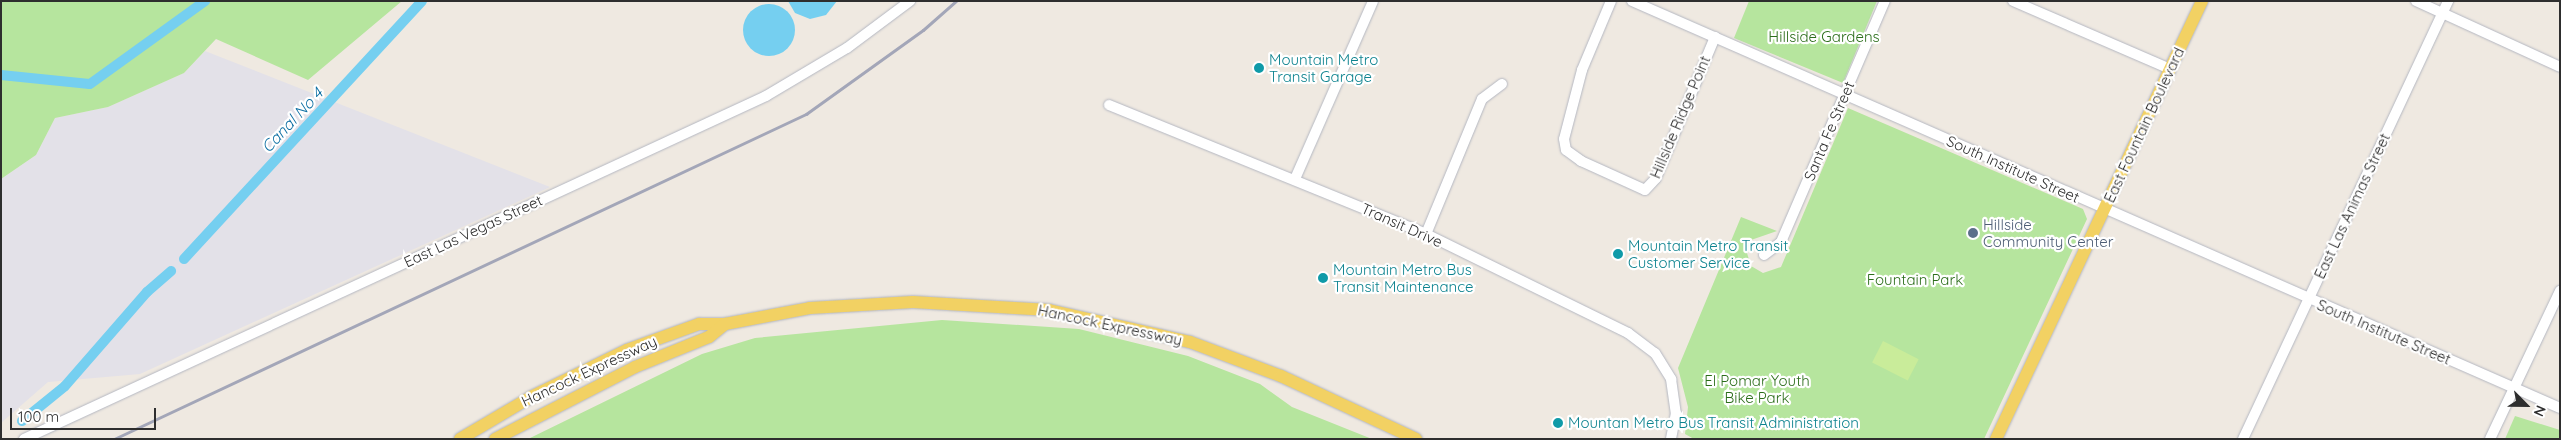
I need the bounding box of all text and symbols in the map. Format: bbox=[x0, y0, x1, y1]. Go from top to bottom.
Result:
park label: Hillside Gardens bbox=[1768, 28, 1880, 46]
street label: East Fountain Boulevard bbox=[2100, 45, 2188, 205]
place label: Mountain Metro Transit Garage bbox=[1269, 50, 1378, 85]
street label: Hillside Ridge Point bbox=[1646, 53, 1714, 181]
marker: Mountain Metro Transit Garage bbox=[1253, 62, 1265, 74]
street label: Santa Fe Street bbox=[1800, 79, 1858, 183]
water label: Canal No 4 bbox=[257, 84, 327, 156]
street label: East Las Animas Street bbox=[2310, 130, 2394, 282]
street label: South Institute Street bbox=[1944, 132, 2082, 206]
street label: East Las Vegas Street bbox=[401, 191, 545, 271]
street label: Transit Drive bbox=[1359, 199, 1445, 251]
place label: Hillside Community Center bbox=[1983, 215, 2114, 250]
marker: Hillside Community Center bbox=[1967, 227, 1979, 239]
place label: Mountain Metro Transit Customer Service bbox=[1628, 236, 1788, 271]
marker: Mountain Metro Transit Customer Service bbox=[1612, 248, 1624, 260]
place label: Mountain Metro Bus Transit Maintenance bbox=[1333, 260, 1473, 295]
park label: Fountain Park bbox=[1867, 271, 1963, 289]
marker: Mountain Metro Bus Transit Maintenance bbox=[1317, 272, 1329, 284]
street label: South Institute Street bbox=[2314, 296, 2454, 368]
street label: Hancock Expressway bbox=[1036, 301, 1184, 349]
street label: Hancock Expressway bbox=[519, 332, 659, 410]
park label: El Pomar Youth Bike Park bbox=[1704, 371, 1810, 406]
north arrow bbox=[2501, 380, 2551, 430]
scale bar bbox=[12, 398, 159, 430]
text: N bbox=[2530, 403, 2550, 419]
text: 100 m bbox=[18, 407, 59, 426]
place label: Mountan Metro Bus Transit Administration bbox=[1568, 414, 1859, 432]
marker: Mountan Metro Bus Transit Administration bbox=[1552, 417, 1564, 429]

